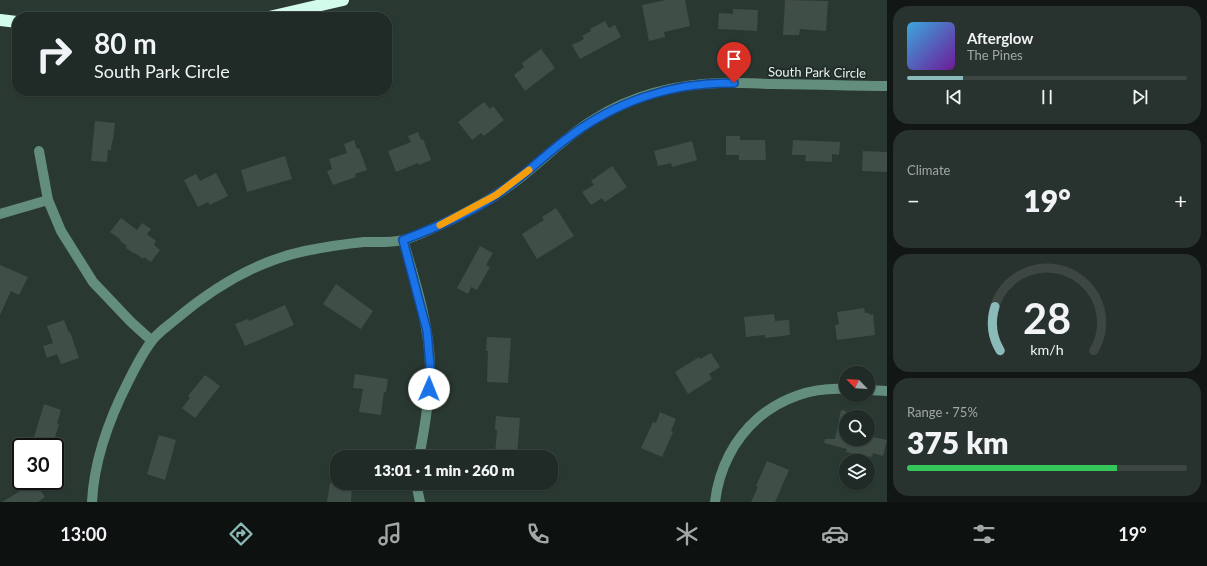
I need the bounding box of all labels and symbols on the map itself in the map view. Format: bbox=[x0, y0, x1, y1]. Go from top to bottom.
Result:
pin bbox=[717, 42, 751, 83]
street label: South Park Circle bbox=[768, 63, 866, 81]
north arrow bbox=[839, 366, 875, 402]
position arrow bbox=[408, 368, 450, 410]
speed limit sign: 30 bbox=[12, 438, 64, 490]

